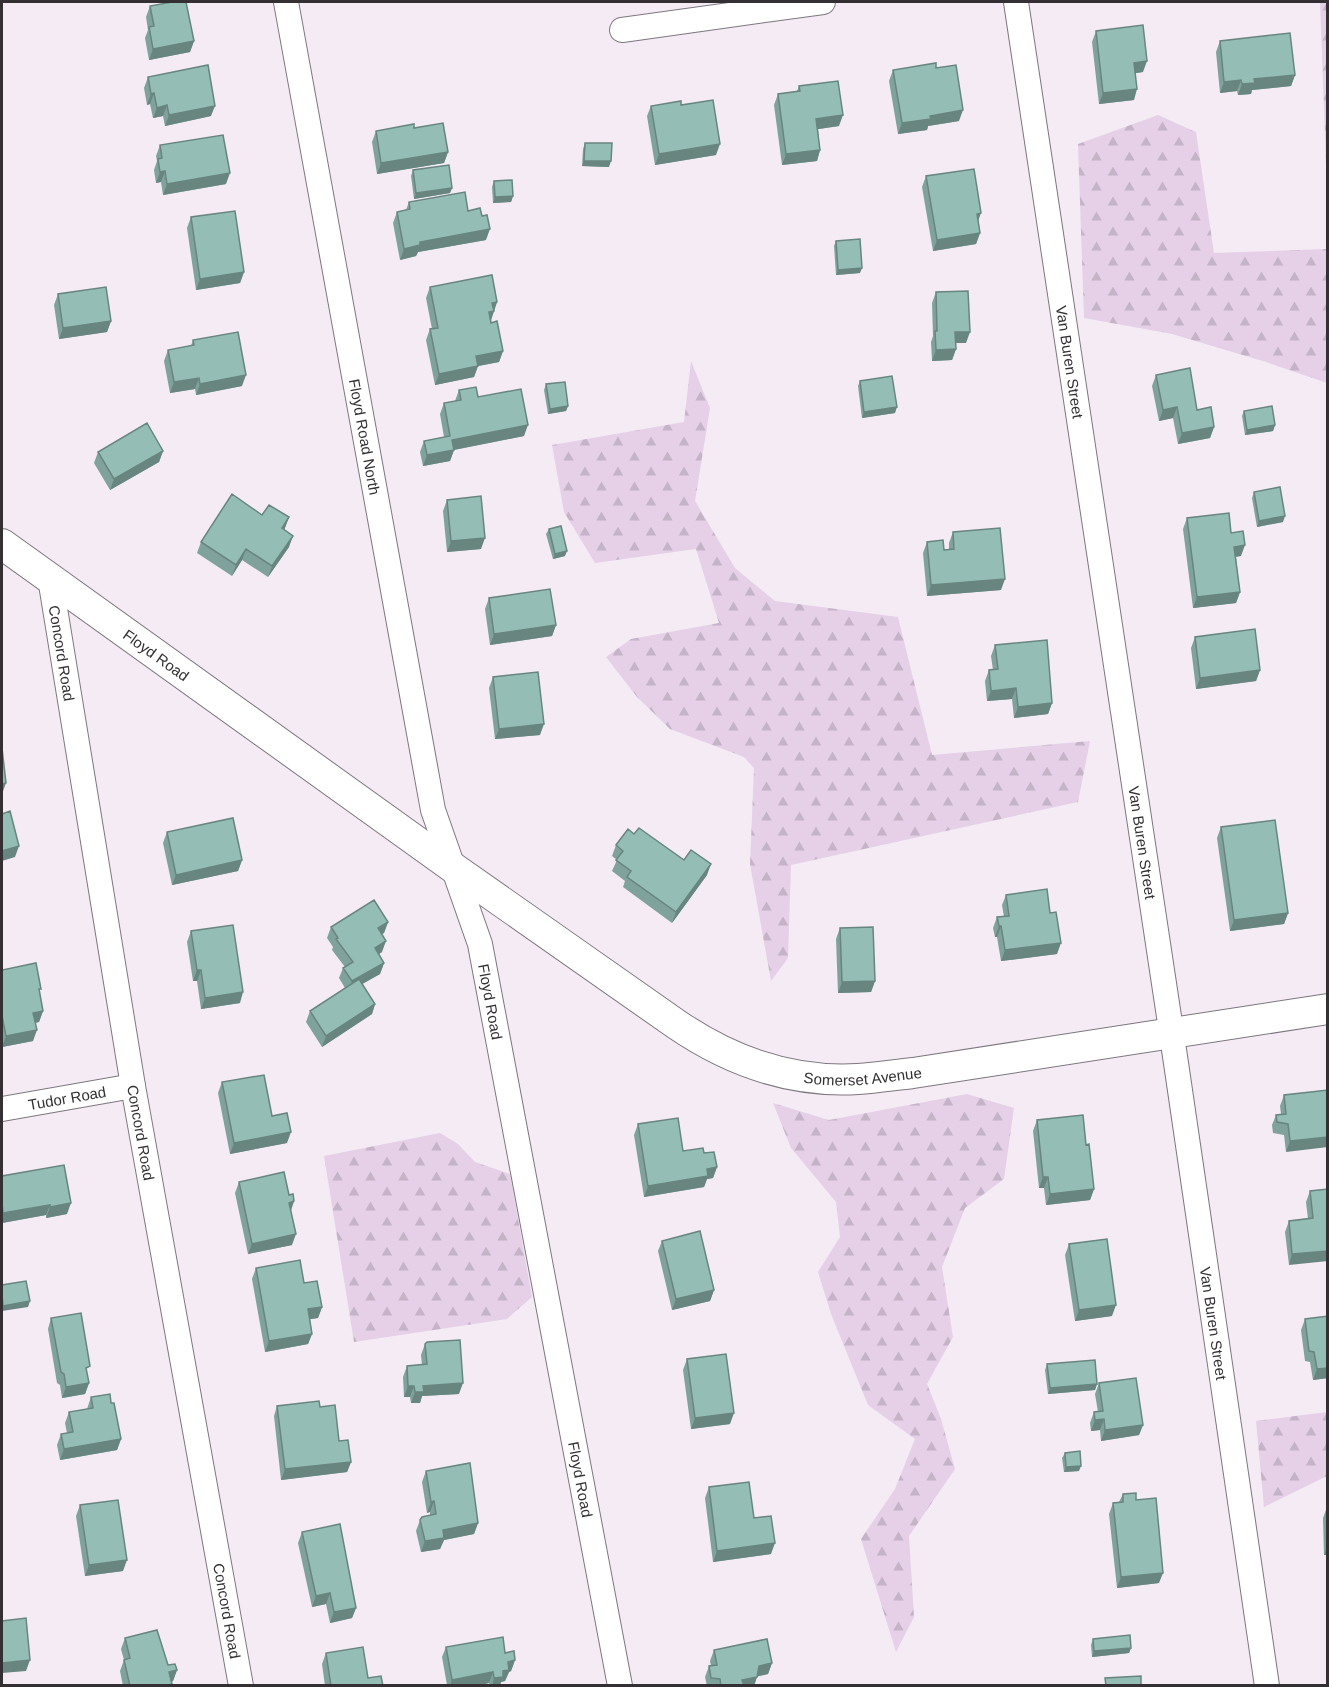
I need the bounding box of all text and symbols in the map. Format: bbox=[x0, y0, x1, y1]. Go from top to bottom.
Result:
street label: Van Buren Street bbox=[1053, 304, 1087, 420]
street label: Floyd Road North bbox=[346, 377, 384, 496]
street label: Concord Road bbox=[46, 604, 78, 702]
street label: Floyd Road bbox=[120, 625, 193, 684]
street label: Van Buren Street bbox=[1126, 785, 1160, 901]
street label: Floyd Road bbox=[475, 962, 506, 1041]
street label: Somerset Avenue bbox=[803, 1063, 923, 1088]
street label: Tudor Road bbox=[27, 1082, 107, 1113]
street label: Concord Road bbox=[124, 1083, 158, 1182]
street label: Van Buren Street bbox=[1197, 1266, 1231, 1382]
street label: Floyd Road bbox=[566, 1440, 596, 1519]
street label: Concord Road bbox=[211, 1562, 244, 1660]

